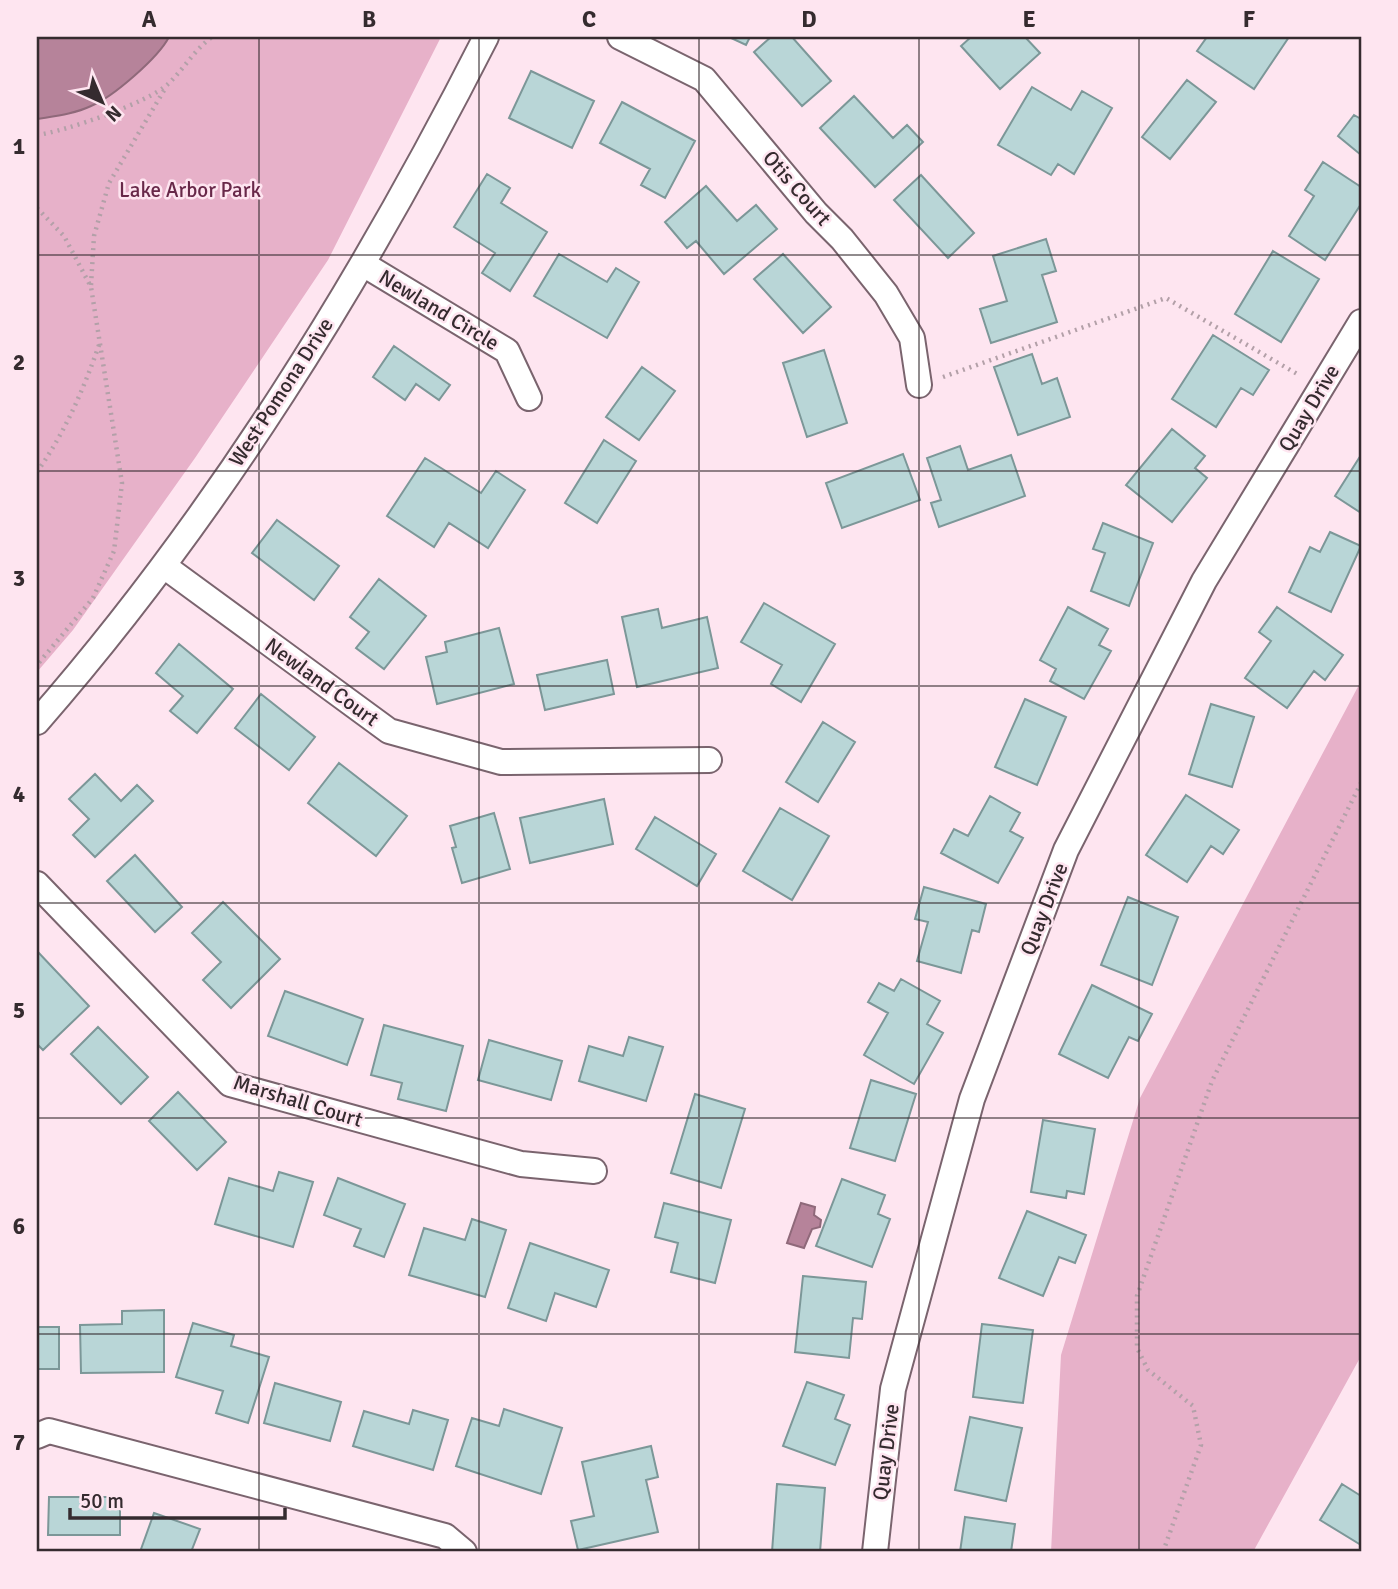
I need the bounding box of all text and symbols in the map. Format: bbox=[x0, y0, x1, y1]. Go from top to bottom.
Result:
text: A bbox=[142, 5, 157, 34]
text: B bbox=[362, 5, 376, 34]
text: C bbox=[582, 5, 596, 34]
text: D bbox=[801, 5, 817, 34]
text: E bbox=[1022, 5, 1036, 34]
text: F bbox=[1243, 5, 1255, 34]
north arrow bbox=[66, 66, 136, 136]
text: N bbox=[100, 100, 126, 127]
text: 1 bbox=[13, 132, 25, 161]
street label: Otis Court bbox=[757, 145, 837, 231]
park label: Lake Arbor Park bbox=[119, 177, 261, 203]
street label: Newland Circle bbox=[374, 264, 504, 356]
street label: West Pomona Drive bbox=[223, 313, 339, 471]
text: 2 bbox=[13, 348, 25, 377]
street label: Quay Drive bbox=[1273, 360, 1345, 456]
text: 3 bbox=[13, 564, 25, 593]
street label: Newland Court bbox=[260, 632, 384, 732]
text: 4 bbox=[13, 780, 25, 809]
street label: Quay Drive bbox=[1014, 859, 1074, 959]
text: 5 bbox=[13, 996, 25, 1025]
street label: Marshall Court bbox=[230, 1069, 366, 1133]
text: 6 bbox=[13, 1212, 25, 1241]
street label: Quay Drive bbox=[867, 1402, 905, 1502]
text: 7 bbox=[13, 1428, 25, 1457]
scale bar bbox=[70, 1477, 285, 1521]
text: 50 m bbox=[80, 1488, 124, 1514]

